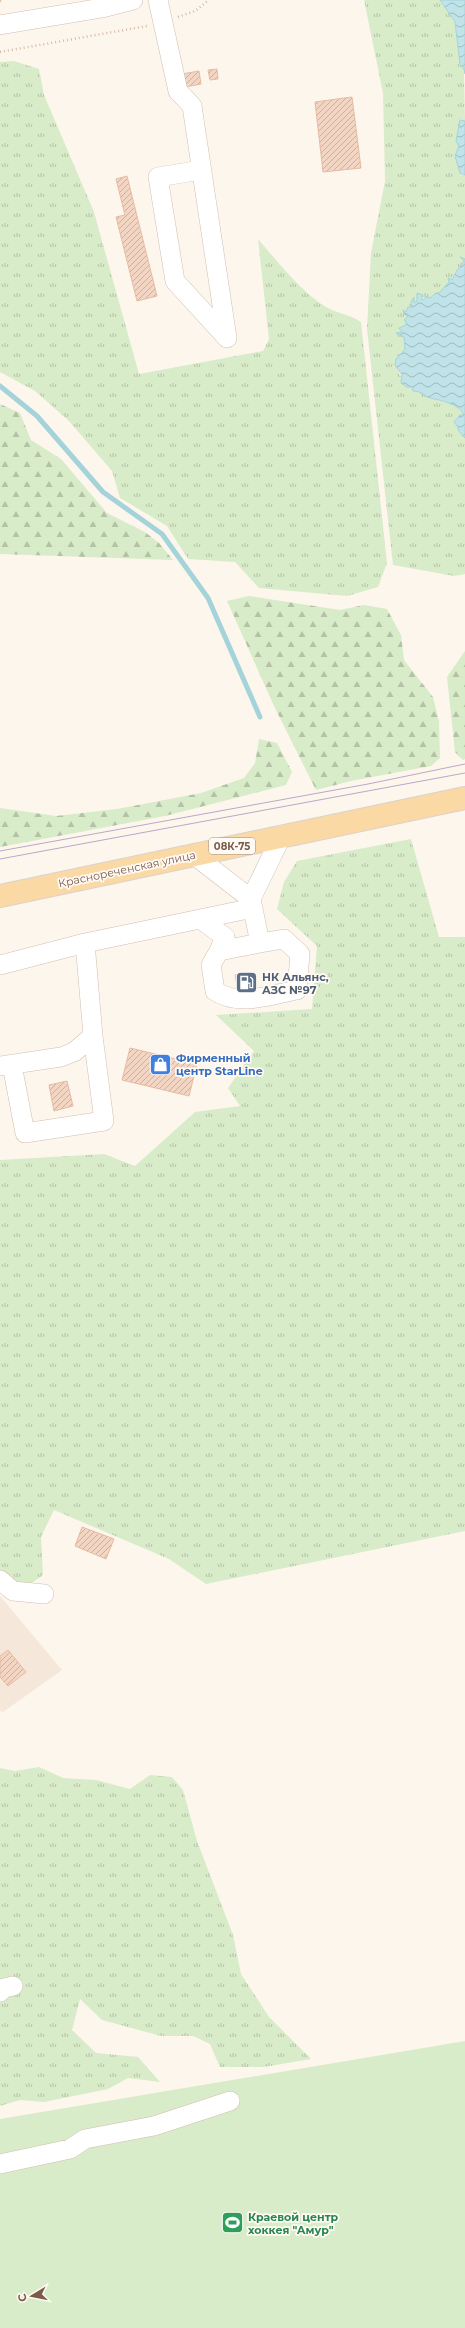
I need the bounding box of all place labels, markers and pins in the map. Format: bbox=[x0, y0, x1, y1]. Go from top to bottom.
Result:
fuel station icon: НК Альянс, АЗС №97 bbox=[233, 970, 259, 996]
place label: НК Альянс, АЗС №97 bbox=[262, 970, 329, 997]
shop icon: Фирменный центр StarLine bbox=[147, 1051, 173, 1077]
place label: Фирменный центр StarLine bbox=[176, 1051, 263, 1078]
sports icon: Краевой центр хоккея "Амур" bbox=[219, 2210, 245, 2236]
place label: Краевой центр хоккея "Амур" bbox=[248, 2210, 339, 2237]

